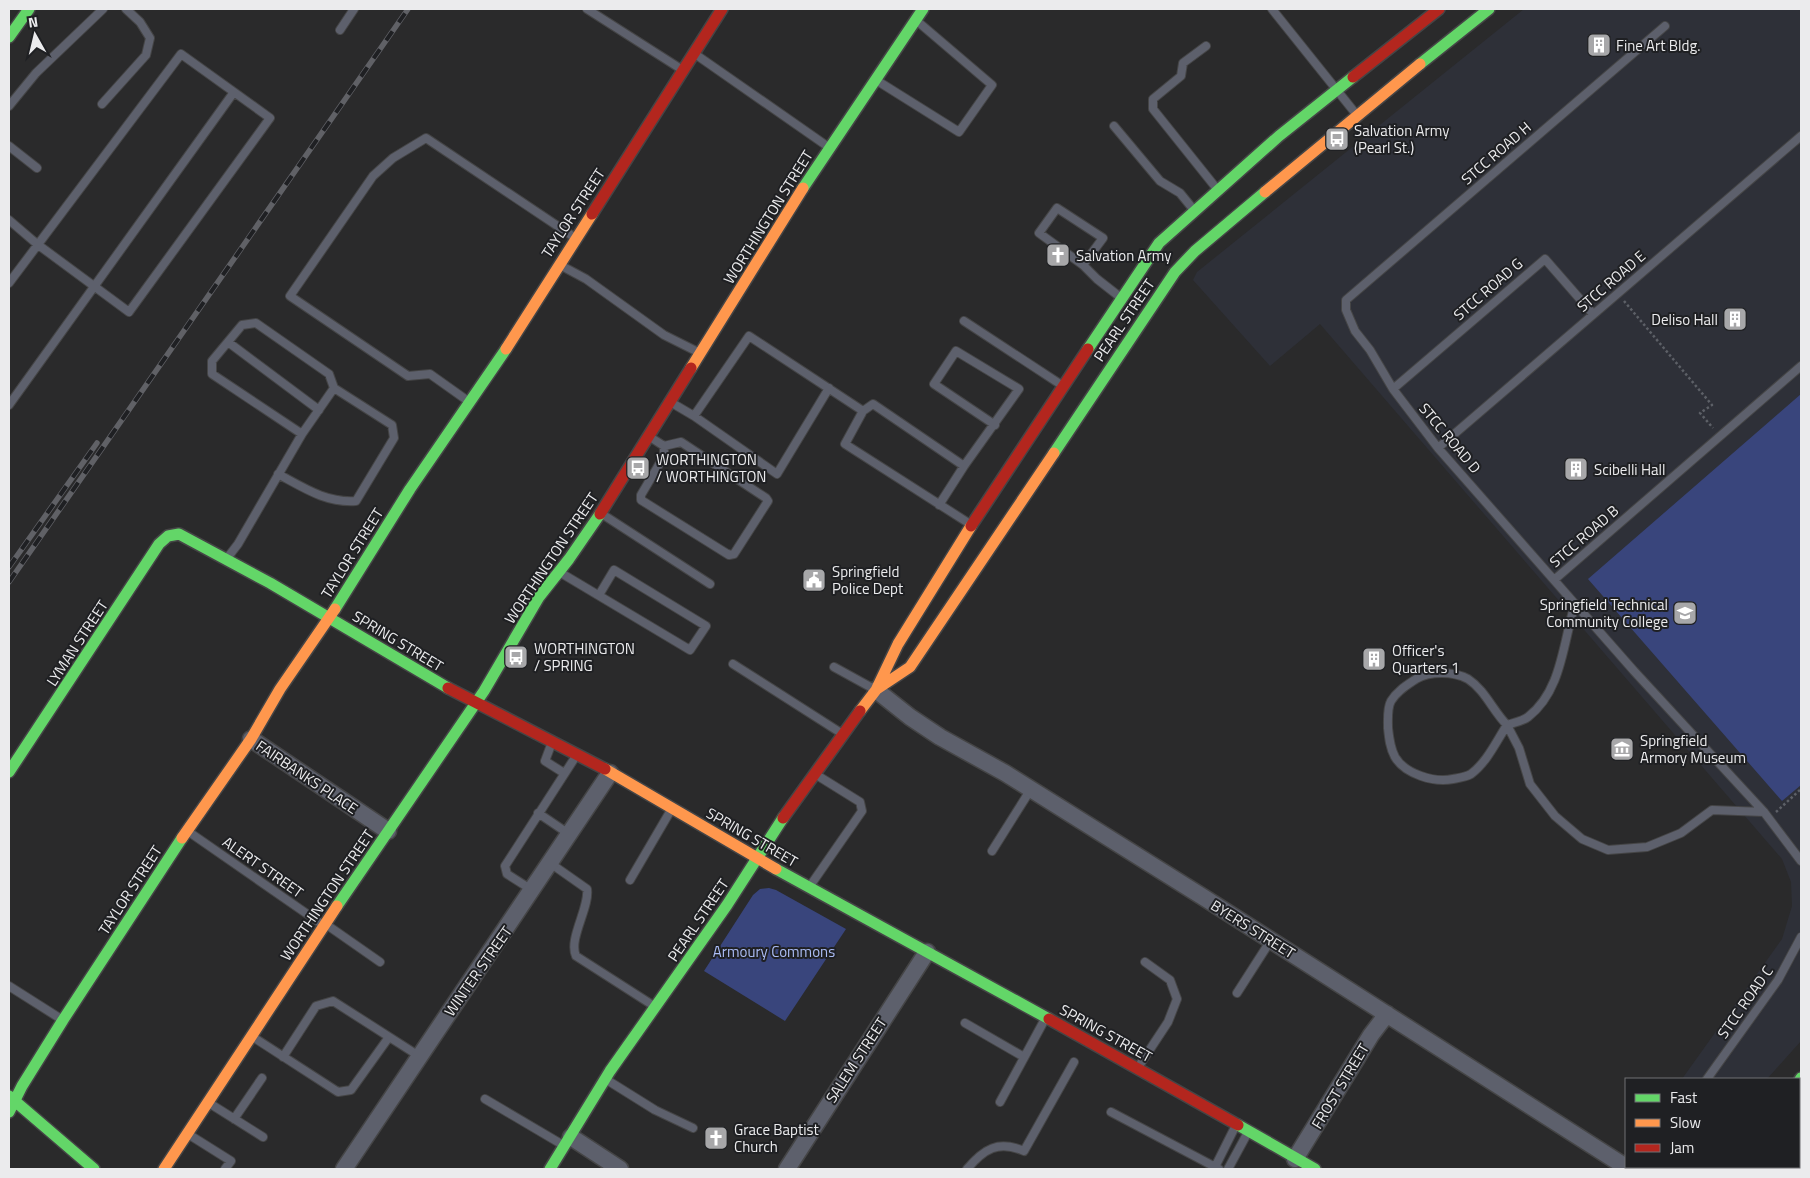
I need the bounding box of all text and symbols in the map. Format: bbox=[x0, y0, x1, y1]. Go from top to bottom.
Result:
north arrow bbox=[10, 10, 60, 60]
text: N bbox=[27, 11, 39, 33]
building icon: Fine Art Bldg. bbox=[1586, 32, 1612, 58]
place label: Fine Art Bldg. bbox=[1616, 34, 1700, 57]
street label: STCC ROAD H bbox=[1456, 116, 1536, 190]
place label: Salvation Army (Pearl St.) bbox=[1354, 119, 1449, 159]
bus stop icon: Salvation Army (Pearl St.) bbox=[1324, 126, 1350, 152]
street label: WORTHINGTON STREET bbox=[717, 146, 819, 288]
street label: TAYLOR STREET bbox=[535, 164, 611, 262]
church icon: Salvation Army bbox=[1045, 242, 1071, 268]
place label: Salvation Army bbox=[1076, 244, 1171, 267]
street label: STCC ROAD E bbox=[1572, 245, 1650, 317]
street label: STCC ROAD G bbox=[1448, 252, 1528, 326]
street label: PEARL STREET bbox=[1088, 274, 1160, 366]
building icon: Deliso Hall bbox=[1722, 306, 1748, 332]
place label: Deliso Hall bbox=[1651, 308, 1718, 331]
street label: STCC ROAD D bbox=[1414, 398, 1486, 478]
place label: WORTHINGTON / WORTHINGTON bbox=[656, 448, 766, 488]
bus stop icon: WORTHINGTON / WORTHINGTON bbox=[625, 455, 651, 481]
building icon: Scibelli Hall bbox=[1563, 456, 1589, 482]
place label: Scibelli Hall bbox=[1594, 458, 1666, 481]
street label: WORTHINGTON STREET bbox=[498, 488, 604, 628]
street label: STCC ROAD B bbox=[1544, 499, 1624, 573]
street label: TAYLOR STREET bbox=[315, 503, 389, 603]
place label: Springfield Police Dept bbox=[832, 560, 904, 600]
public building icon: Springfield Police Dept bbox=[801, 567, 827, 593]
place label: Springfield Technical Community College bbox=[1540, 593, 1668, 633]
street label: LYMAN STREET bbox=[40, 595, 114, 691]
school or university icon: Springfield Technical Community College bbox=[1672, 600, 1698, 626]
street label: SPRING STREET bbox=[348, 605, 448, 677]
place label: WORTHINGTON / SPRING bbox=[534, 637, 635, 677]
place label: Officer's Quarters 1 bbox=[1392, 639, 1459, 679]
bus stop icon: WORTHINGTON / SPRING bbox=[503, 644, 529, 670]
building icon: Officer's Quarters 1 bbox=[1361, 646, 1387, 672]
place label: Springfield Armory Museum bbox=[1640, 729, 1746, 769]
street label: FAIRBANKS PLACE bbox=[251, 734, 363, 820]
museum icon: Springfield Armory Museum bbox=[1609, 736, 1635, 762]
street label: SPRING STREET bbox=[702, 801, 802, 873]
street label: WORTHINGTON STREET bbox=[274, 825, 380, 965]
street label: ALERT STREET bbox=[218, 830, 308, 904]
street label: TAYLOR STREET bbox=[92, 841, 168, 939]
street label: PEARL STREET bbox=[662, 874, 734, 966]
street label: BYERS STREET bbox=[1206, 894, 1300, 964]
street label: WINTER STREET bbox=[438, 921, 518, 1021]
park label: Armoury Commons bbox=[713, 940, 835, 963]
street label: STCC ROAD C bbox=[1711, 961, 1779, 1043]
street label: SPRING STREET bbox=[1056, 998, 1156, 1068]
street label: SALEM STREET bbox=[820, 1013, 892, 1107]
street label: FROST STREET bbox=[1305, 1039, 1375, 1133]
legend bbox=[1625, 1078, 1800, 1168]
text: Fast bbox=[1670, 1086, 1698, 1109]
text: Slow bbox=[1670, 1111, 1701, 1134]
place label: Grace Baptist Church bbox=[734, 1118, 819, 1158]
church icon: Grace Baptist Church bbox=[703, 1125, 729, 1151]
text: Jam bbox=[1670, 1136, 1694, 1159]

